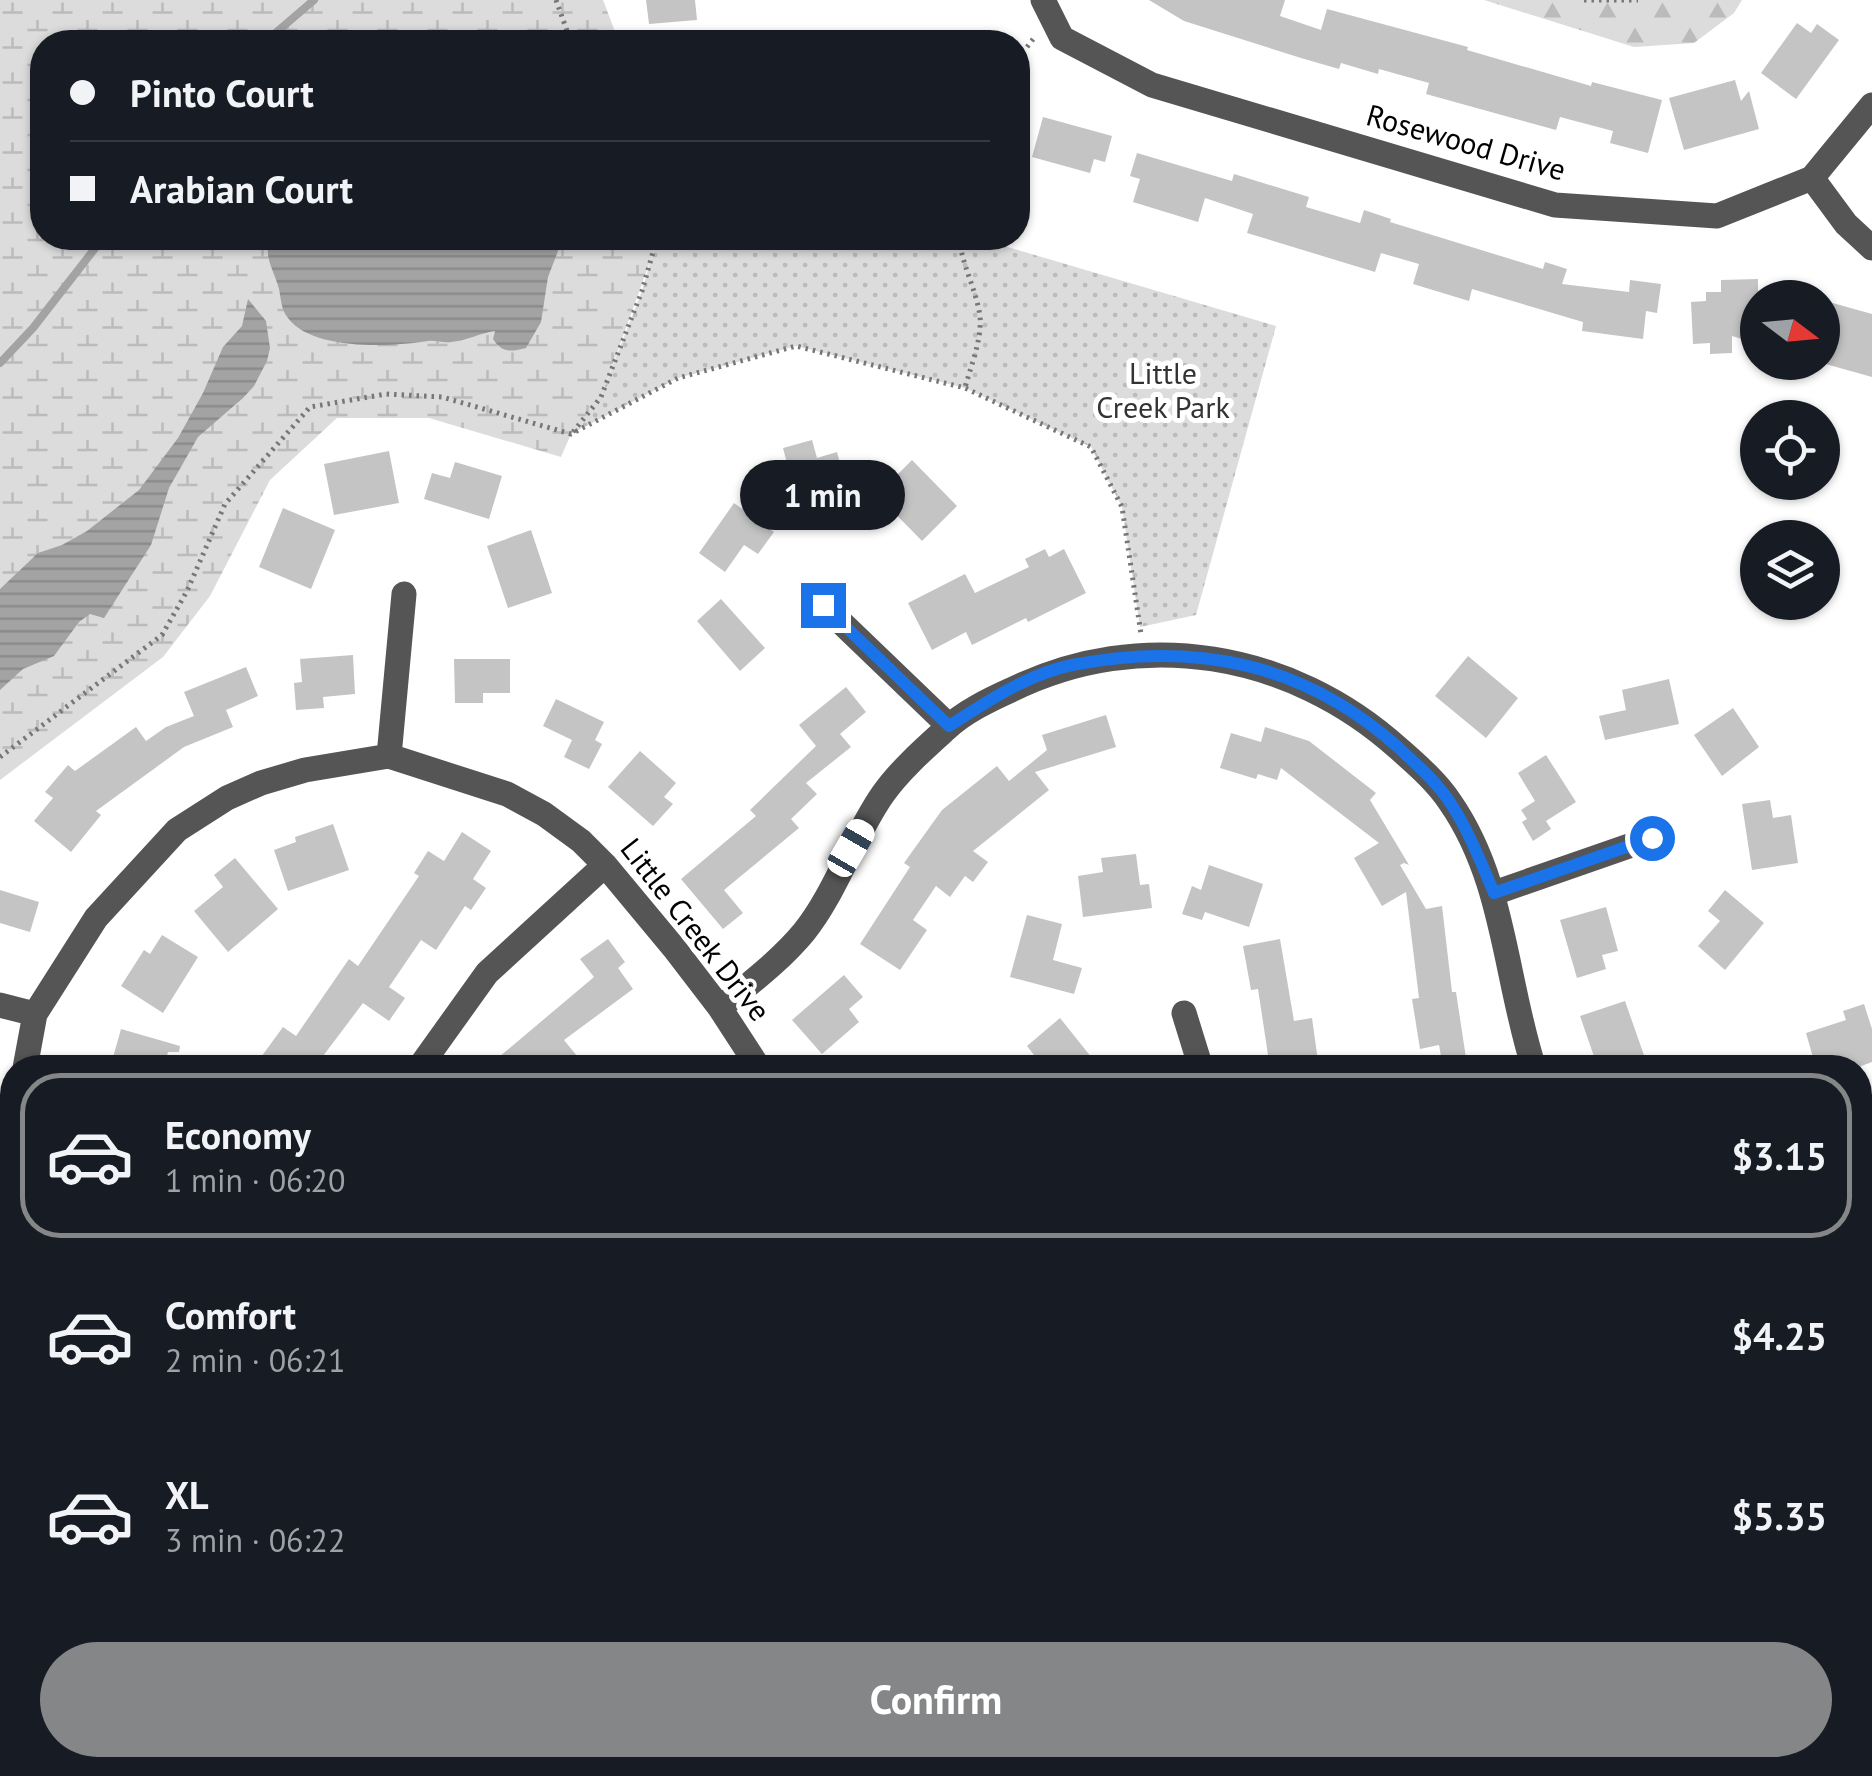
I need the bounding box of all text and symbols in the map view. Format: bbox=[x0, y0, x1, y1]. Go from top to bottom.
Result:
text: Pinto Court bbox=[130, 68, 314, 117]
street label: Rosewood Drive bbox=[1362, 95, 1570, 189]
text: Arabian Court bbox=[130, 164, 353, 213]
north arrow bbox=[1740, 280, 1840, 380]
map controls bbox=[1740, 280, 1840, 620]
park label: Little Creek Park bbox=[1096, 353, 1230, 426]
button: locate bbox=[1740, 400, 1840, 500]
callout: 1 min bbox=[740, 460, 906, 530]
text: 1 min bbox=[783, 474, 862, 516]
button: layers bbox=[1740, 520, 1840, 620]
route end bbox=[801, 583, 846, 628]
car bbox=[823, 815, 879, 881]
route start bbox=[1630, 816, 1675, 861]
street label: Little Creek Drive bbox=[613, 830, 780, 1028]
text: Economy bbox=[165, 1110, 311, 1159]
icon: car bbox=[45, 1111, 135, 1201]
text: $3.15 bbox=[1731, 1131, 1827, 1180]
text: 1 min · 06:20 bbox=[165, 1159, 345, 1201]
text: Comfort bbox=[165, 1290, 296, 1339]
icon: car bbox=[45, 1291, 135, 1381]
text: $4.25 bbox=[1731, 1311, 1827, 1360]
text: 2 min · 06:21 bbox=[165, 1339, 345, 1381]
text: XL bbox=[165, 1470, 209, 1519]
icon: car bbox=[45, 1471, 135, 1561]
text: $5.35 bbox=[1731, 1491, 1827, 1540]
text: 3 min · 06:22 bbox=[165, 1519, 345, 1561]
button: Confirm bbox=[40, 1642, 1832, 1757]

